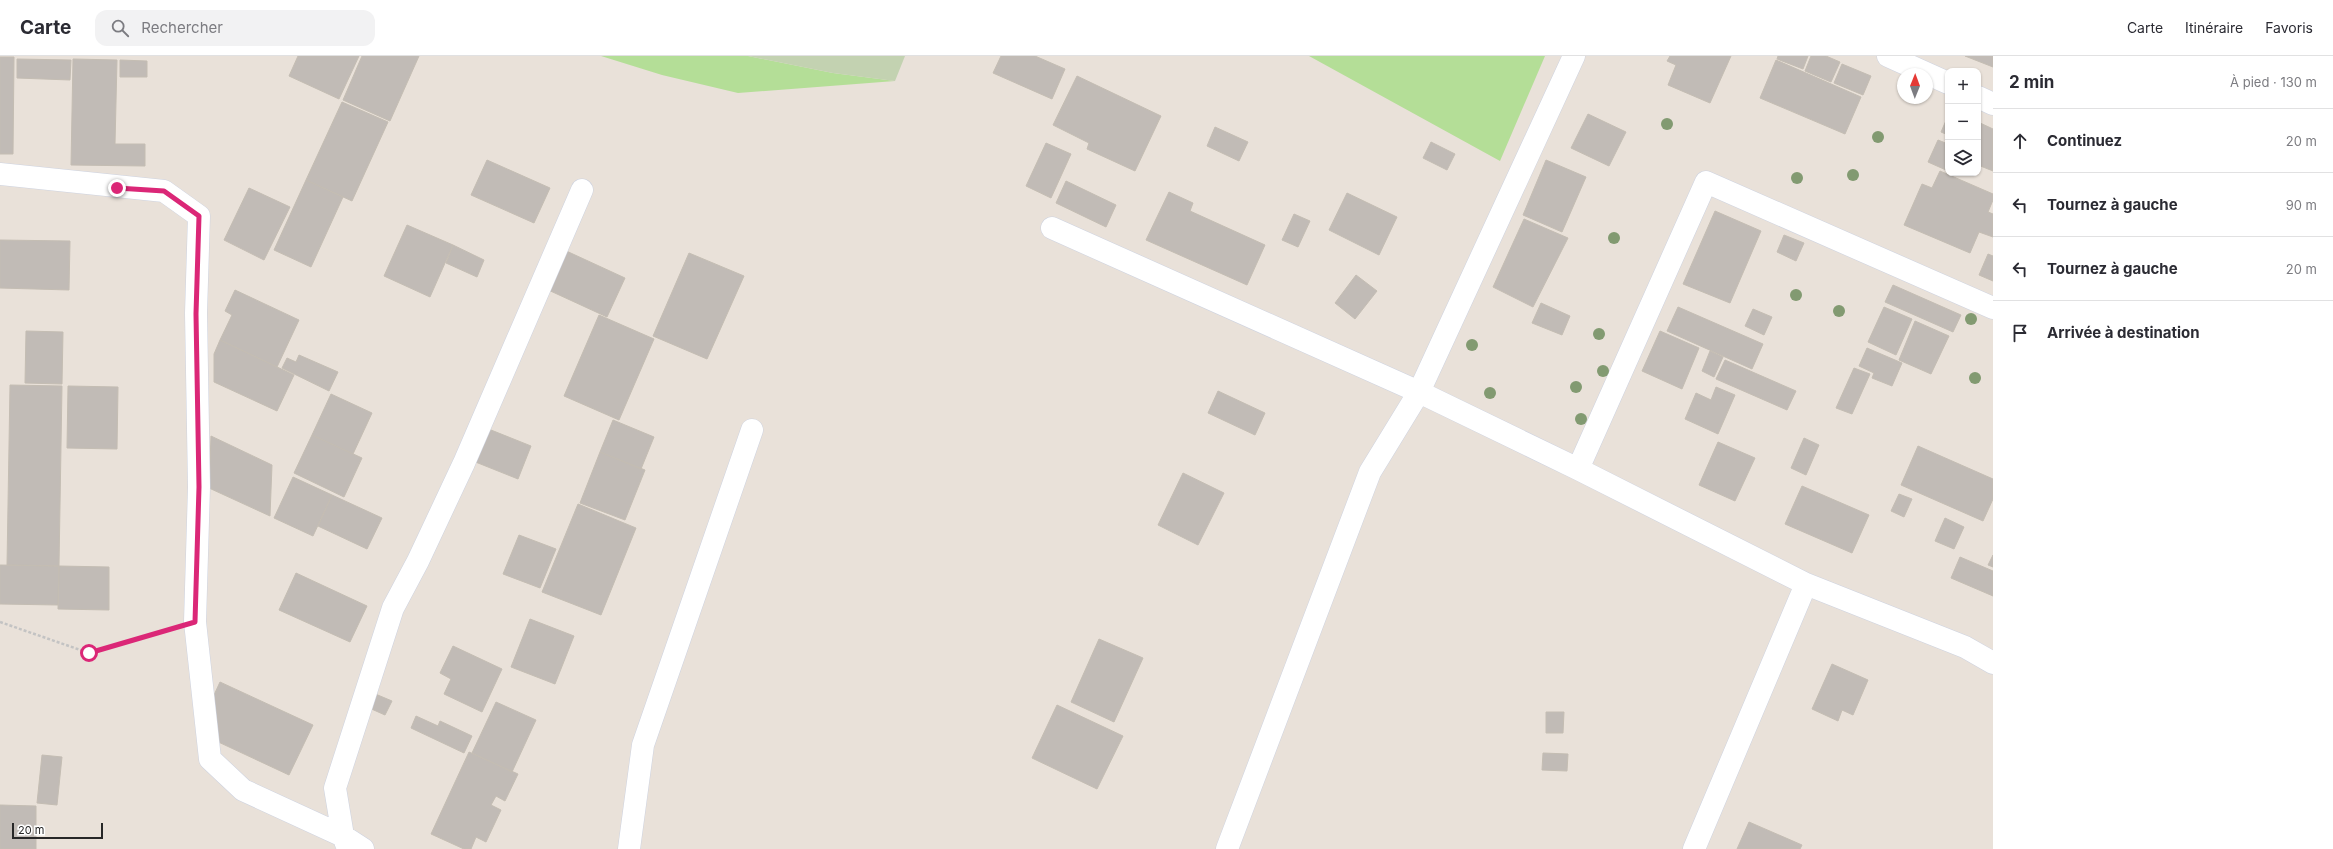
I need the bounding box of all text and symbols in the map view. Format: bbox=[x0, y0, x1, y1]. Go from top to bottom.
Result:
search box bbox=[95, 10, 375, 46]
text: Carte bbox=[20, 16, 71, 39]
icon: search bbox=[109, 17, 131, 39]
text: Rechercher bbox=[141, 18, 223, 37]
text: Carte bbox=[2127, 19, 2163, 36]
text: Itinéraire bbox=[2185, 19, 2243, 36]
text: Favoris bbox=[2265, 19, 2313, 36]
north arrow bbox=[1897, 68, 1933, 104]
map controls bbox=[1945, 68, 1981, 176]
button: + bbox=[1945, 68, 1981, 104]
text: 2 min bbox=[2009, 72, 2054, 92]
text: À pied · 130 m bbox=[2230, 74, 2317, 90]
button: − bbox=[1945, 104, 1981, 140]
icon: ahead bbox=[2009, 130, 2031, 152]
text: Continuez bbox=[2047, 131, 2122, 150]
text: 20 m bbox=[2286, 133, 2317, 149]
button: layers bbox=[1945, 140, 1981, 176]
route end bbox=[108, 179, 126, 197]
icon: left bbox=[2009, 194, 2031, 216]
text: Tournez à gauche bbox=[2047, 195, 2178, 214]
text: 90 m bbox=[2286, 197, 2317, 213]
icon: left bbox=[2009, 258, 2031, 280]
text: Tournez à gauche bbox=[2047, 259, 2178, 278]
text: 20 m bbox=[2286, 261, 2317, 277]
icon: arrive bbox=[2009, 322, 2031, 344]
text: Arrivée à destination bbox=[2047, 323, 2200, 342]
route start bbox=[80, 644, 98, 662]
scale bar bbox=[12, 821, 103, 840]
text: 20 m bbox=[18, 823, 44, 837]

